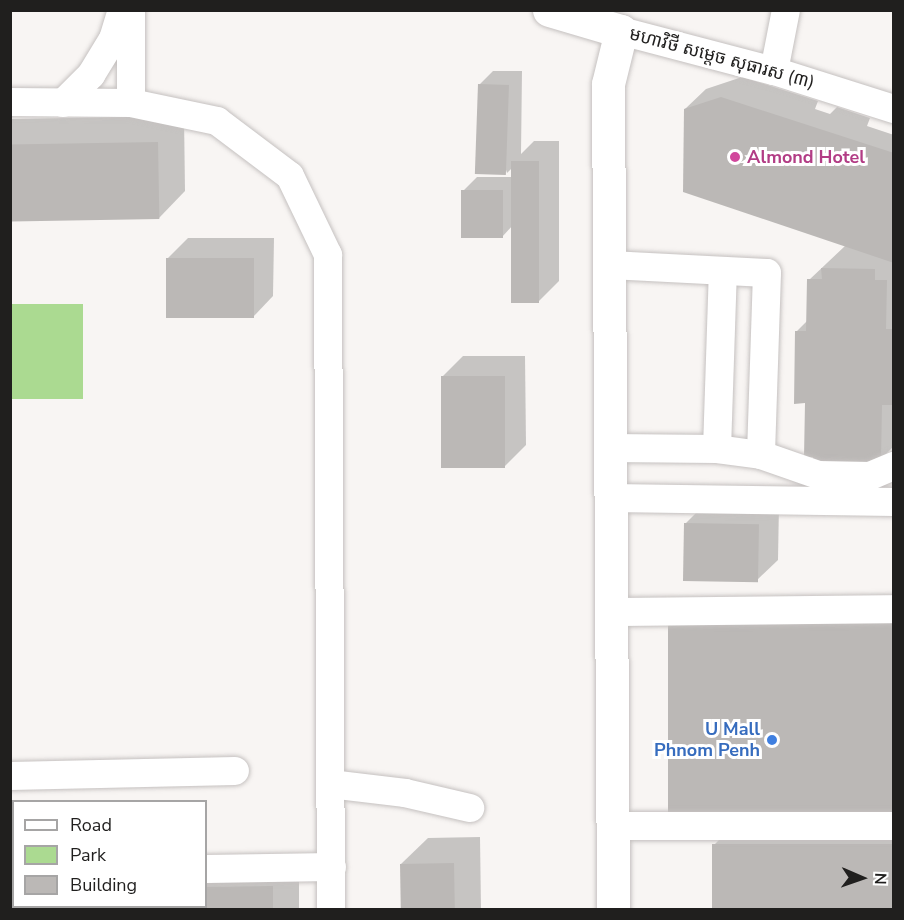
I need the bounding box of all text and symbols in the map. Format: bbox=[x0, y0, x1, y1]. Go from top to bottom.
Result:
street label: មហាវិថី សម្តេច សុធារស (៣) bbox=[627, 23, 817, 93]
place label: Almond Hotel bbox=[747, 146, 865, 168]
marker: Almond Hotel bbox=[728, 150, 742, 164]
place label: U Mall Phnom Penh bbox=[654, 719, 760, 762]
marker: U Mall Phnom Penh bbox=[765, 733, 779, 747]
legend bbox=[12, 800, 207, 908]
text: Road bbox=[70, 813, 112, 837]
text: Park bbox=[70, 843, 106, 867]
north arrow bbox=[832, 848, 892, 908]
text: N bbox=[869, 872, 891, 885]
text: Building bbox=[70, 873, 137, 897]

